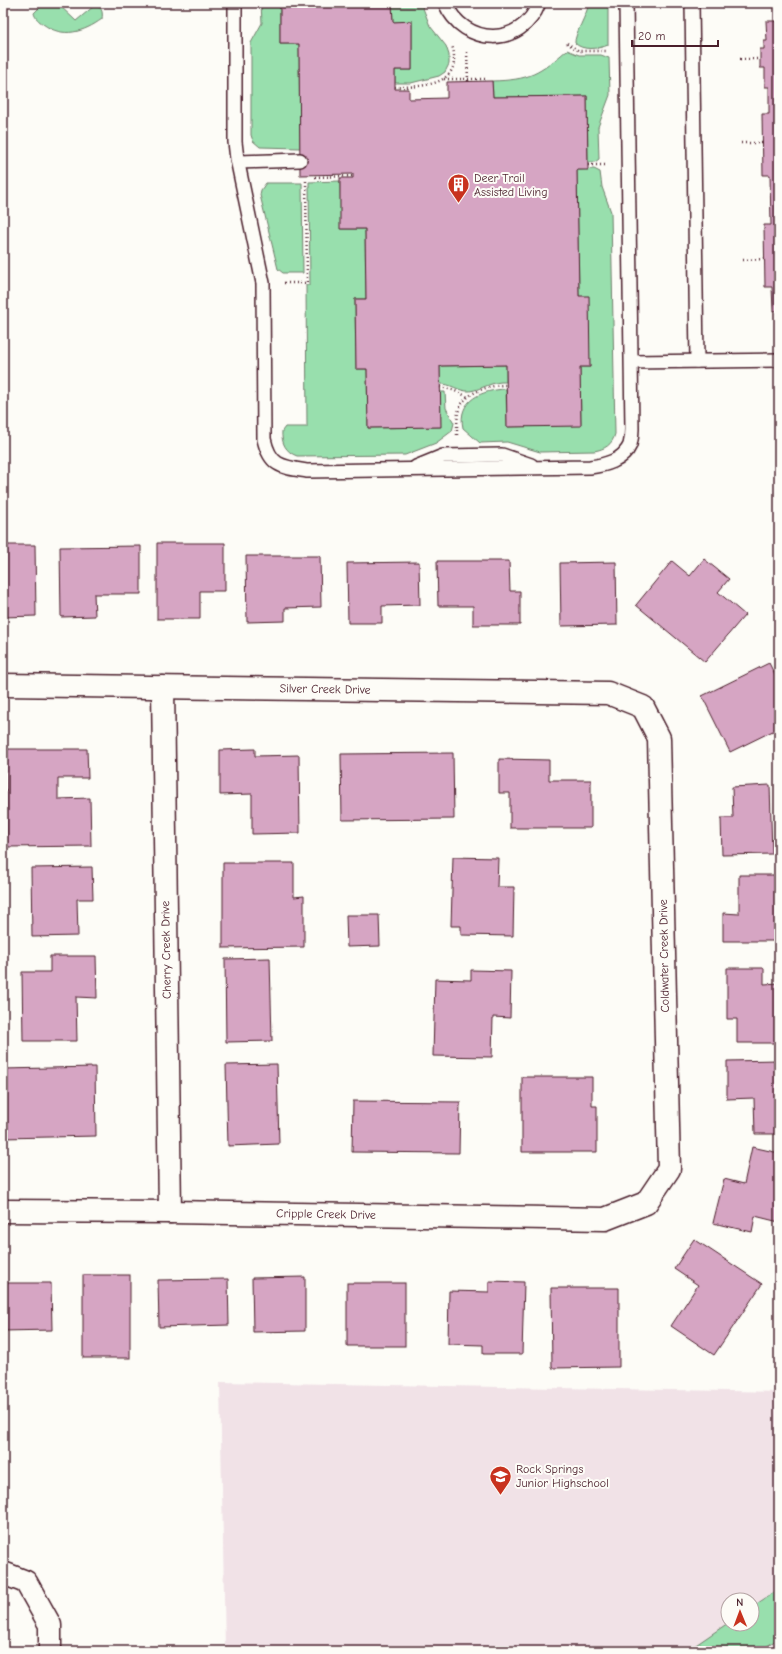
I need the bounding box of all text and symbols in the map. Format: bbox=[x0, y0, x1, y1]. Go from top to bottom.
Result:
scale bar bbox=[632, 22, 718, 48]
text: 20 m bbox=[638, 29, 666, 43]
place label: Deer Trail Assisted Living bbox=[474, 171, 548, 199]
building icon: Deer Trail Assisted Living bbox=[446, 172, 472, 205]
street label: Silver Creek Drive bbox=[279, 681, 371, 697]
street label: Coldwater Creek Drive bbox=[656, 899, 672, 1013]
street label: Cherry Creek Drive bbox=[158, 901, 174, 999]
street label: Cripple Creek Drive bbox=[276, 1206, 376, 1222]
place label: Rock Springs Junior Highschool bbox=[516, 1462, 609, 1490]
school or university icon: Rock Springs Junior Highschool bbox=[487, 1463, 513, 1496]
north arrow bbox=[720, 1592, 760, 1632]
text: N bbox=[736, 1596, 744, 1609]

